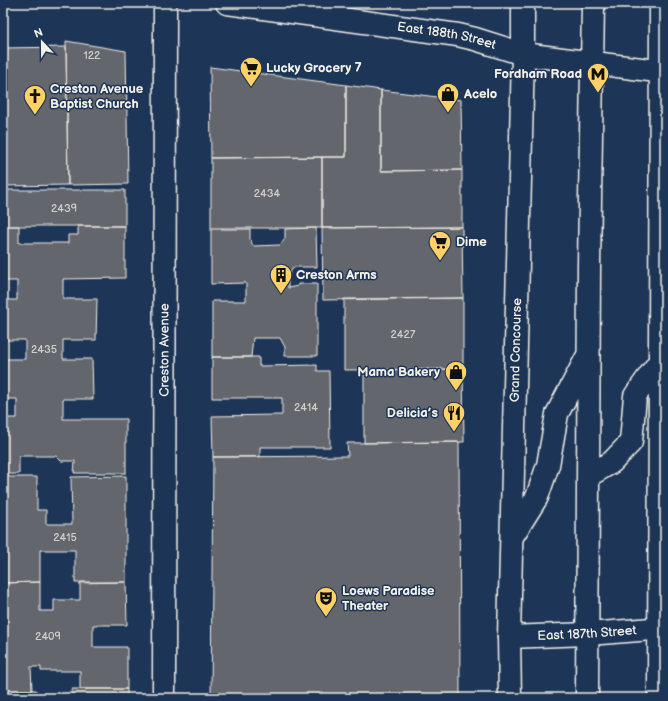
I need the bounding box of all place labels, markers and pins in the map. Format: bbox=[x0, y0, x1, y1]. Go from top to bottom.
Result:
supermarket icon: Lucky Grocery 7 bbox=[238, 55, 264, 88]
place label: Lucky Grocery 7 bbox=[266, 60, 362, 76]
metro station icon: Fordham Road bbox=[585, 61, 611, 94]
place label: Fordham Road bbox=[494, 66, 582, 82]
place label: Creston Avenue Baptist Church bbox=[50, 81, 144, 112]
shop icon: Acelo bbox=[435, 81, 461, 114]
church icon: Creston Avenue Baptist Church bbox=[22, 83, 48, 116]
place label: Acelo bbox=[463, 86, 497, 102]
supermarket icon: Dime bbox=[427, 229, 453, 262]
place label: Dime bbox=[456, 234, 487, 250]
building icon: Creston Arms bbox=[268, 262, 294, 295]
place label: Creston Arms bbox=[296, 267, 377, 283]
shop icon: Mama Bakery bbox=[443, 359, 469, 392]
place label: Mama Bakery bbox=[357, 364, 440, 380]
restaurant icon: Delicia’s bbox=[441, 400, 467, 433]
place label: Delicia’s bbox=[387, 405, 438, 421]
place label: Loews Paradise Theater bbox=[342, 583, 435, 614]
theatre icon: Loews Paradise Theater bbox=[313, 585, 339, 618]

